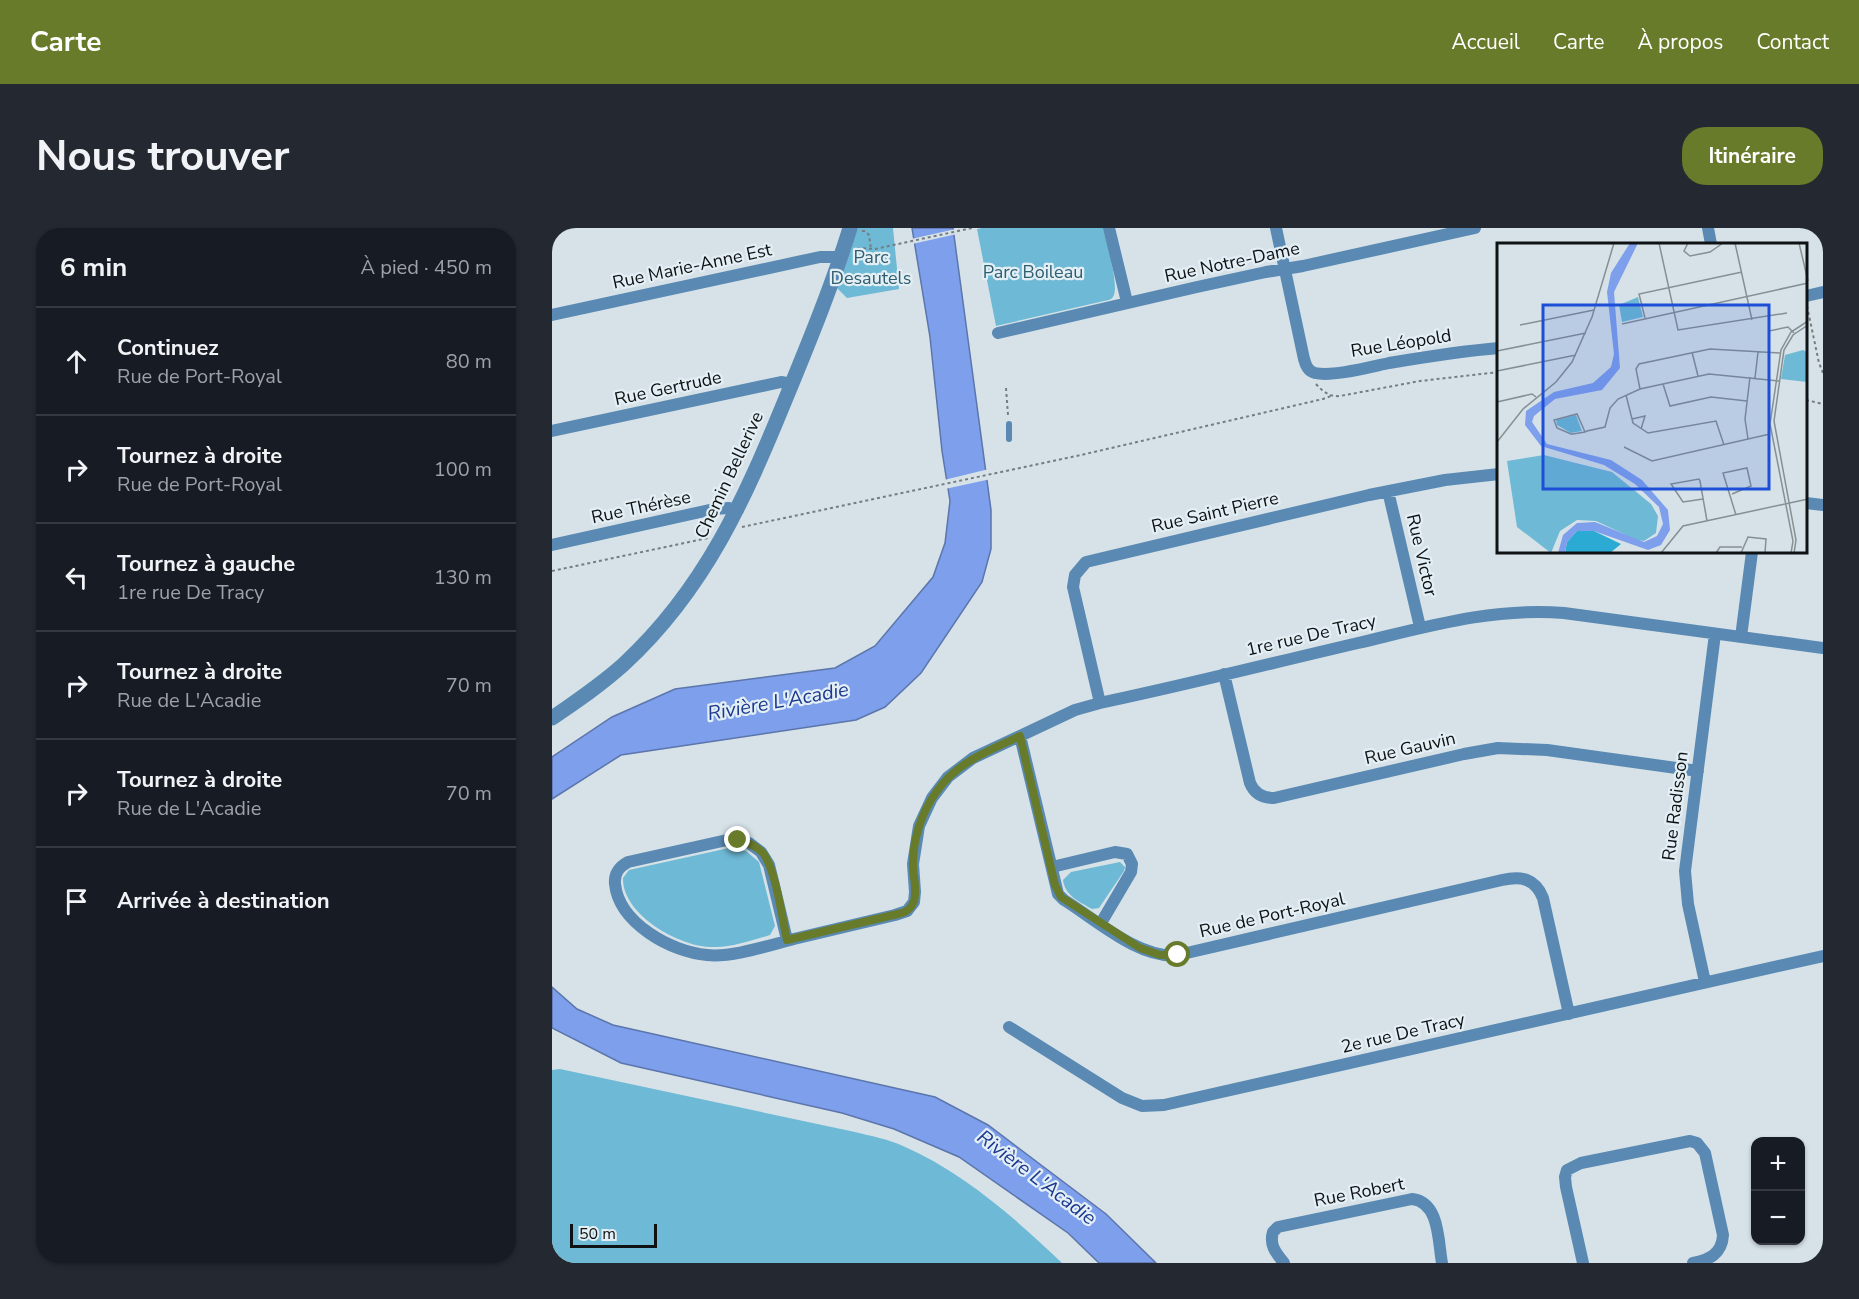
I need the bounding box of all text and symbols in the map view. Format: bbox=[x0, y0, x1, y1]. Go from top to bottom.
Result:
text: Carte bbox=[30, 23, 101, 61]
text: Accueil bbox=[1451, 28, 1520, 56]
text: Carte bbox=[1553, 28, 1604, 56]
text: À propos bbox=[1637, 28, 1723, 56]
text: Contact bbox=[1756, 28, 1829, 56]
button: Itinéraire bbox=[1682, 127, 1823, 185]
text: Nous trouver bbox=[36, 128, 289, 185]
street label: Rue Notre-Dame bbox=[1162, 236, 1302, 288]
street label: Rue Marie-Anne Est bbox=[610, 237, 774, 295]
inset map bbox=[1497, 243, 1808, 554]
park label: Parc Desautels bbox=[831, 245, 911, 290]
text: 6 min bbox=[60, 250, 127, 285]
text: À pied · 450 m bbox=[361, 254, 492, 281]
park label: Parc Boileau bbox=[983, 260, 1083, 284]
street label: Rue Léopold bbox=[1349, 323, 1453, 363]
text: Continuez bbox=[117, 333, 219, 363]
icon: ahead bbox=[60, 345, 93, 378]
text: 80 m bbox=[446, 348, 492, 375]
text: Rue de Port-Royal bbox=[117, 363, 282, 390]
street label: Rue Gertrude bbox=[612, 365, 724, 411]
street label: Chemin Bellerive bbox=[689, 408, 769, 542]
text: Tournez à droite bbox=[117, 441, 282, 471]
icon: right bbox=[60, 453, 93, 486]
text: 100 m bbox=[434, 456, 492, 483]
text: Rue de Port-Royal bbox=[117, 471, 282, 498]
street label: Rue Thérèse bbox=[589, 485, 693, 529]
street label: Rue Saint Pierre bbox=[1149, 486, 1281, 538]
street label: Rue Victor bbox=[1401, 511, 1443, 599]
text: Tournez à gauche bbox=[117, 549, 295, 579]
icon: left bbox=[60, 561, 93, 594]
text: 130 m bbox=[434, 564, 492, 591]
text: 1re rue De Tracy bbox=[117, 579, 264, 606]
street label: 1re rue De Tracy bbox=[1244, 608, 1379, 662]
text: Tournez à droite bbox=[117, 657, 282, 687]
icon: right bbox=[60, 669, 93, 702]
text: 70 m bbox=[446, 672, 492, 699]
water label: Rivière L'Acadie bbox=[705, 676, 851, 727]
text: Rue de L'Acadie bbox=[117, 687, 261, 714]
street label: Rue Gauvin bbox=[1362, 726, 1458, 770]
street label: Rue Radisson bbox=[1656, 750, 1694, 862]
text: Tournez à droite bbox=[117, 765, 282, 795]
icon: right bbox=[60, 777, 93, 810]
text: 70 m bbox=[446, 780, 492, 807]
text: Rue de L'Acadie bbox=[117, 795, 261, 822]
route end bbox=[724, 826, 750, 852]
icon: arrive bbox=[60, 885, 93, 918]
text: Arrivée à destination bbox=[117, 886, 330, 916]
street label: Rue de Port-Royal bbox=[1197, 886, 1348, 943]
route start bbox=[1164, 941, 1190, 967]
street label: 2e rue De Tracy bbox=[1339, 1007, 1468, 1059]
water label: Rivière L'Acadie bbox=[972, 1124, 1102, 1231]
map controls bbox=[1751, 1137, 1805, 1245]
button: + bbox=[1751, 1137, 1805, 1191]
street label: Rue Robert bbox=[1312, 1171, 1407, 1213]
button: − bbox=[1751, 1191, 1805, 1245]
scale bar bbox=[570, 1221, 657, 1248]
text: 50 m bbox=[579, 1223, 616, 1245]

